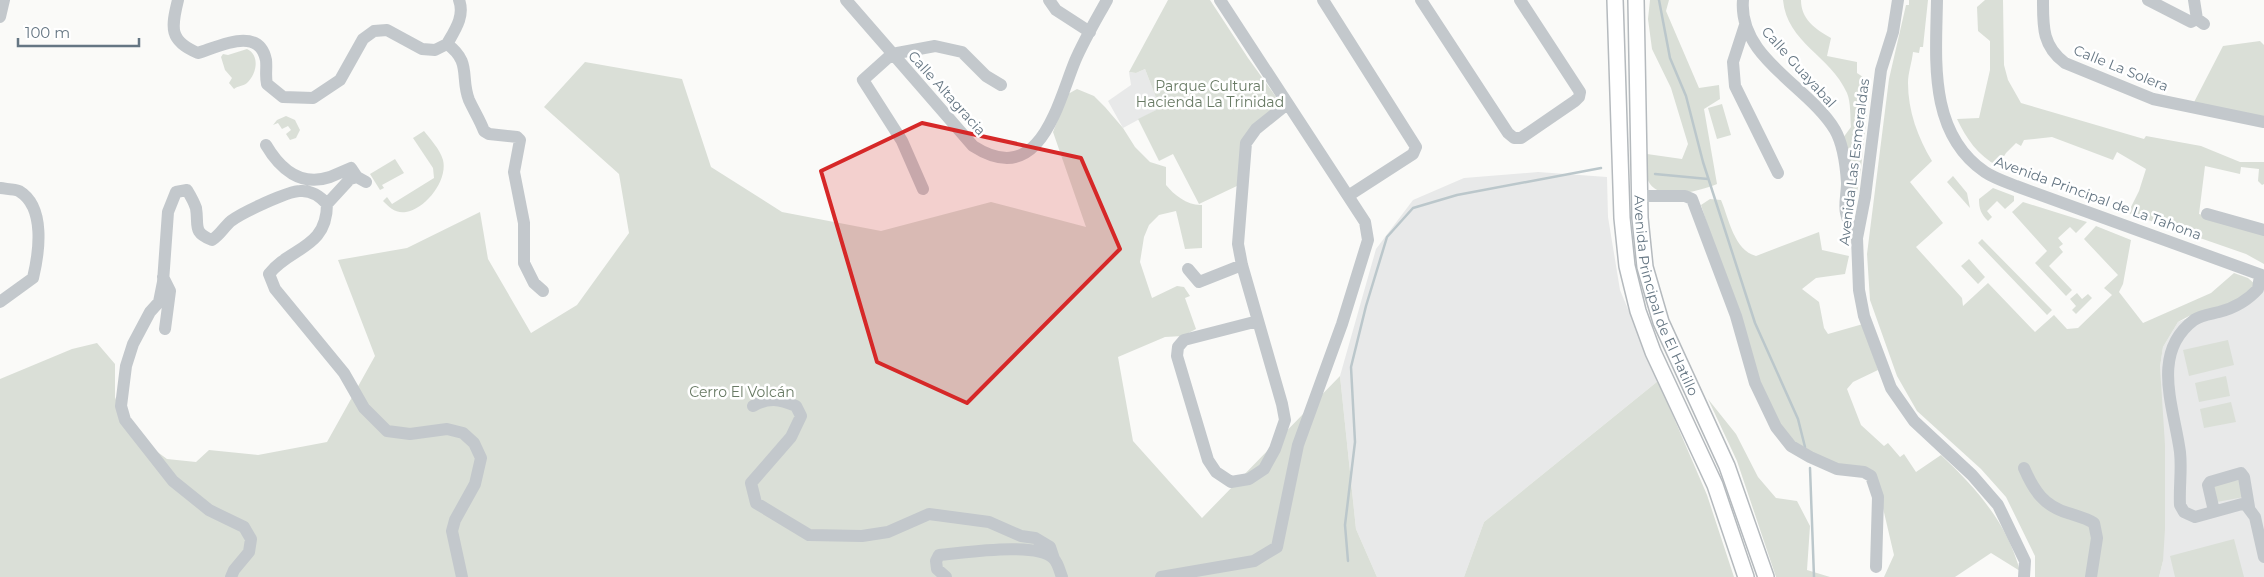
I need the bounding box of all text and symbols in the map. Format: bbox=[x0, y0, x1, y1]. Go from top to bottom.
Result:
scale bar bbox=[18, 15, 139, 47]
text: 100 m bbox=[25, 23, 70, 42]
street label: Calle Guayabal bbox=[1758, 23, 1840, 111]
street label: Calle La Solera bbox=[2071, 41, 2171, 95]
street label: Calle Altagracia bbox=[904, 47, 990, 139]
park label: Parque Cultural Hacienda La Trinidad bbox=[1136, 77, 1284, 111]
street label: Avenida Las Esmeraldas bbox=[1835, 77, 1873, 247]
street label: Avenida Principal de La Tahona bbox=[1992, 152, 2204, 244]
street label: Avenida Principal de El Hatillo bbox=[1631, 195, 1703, 399]
park label: Cerro El Volcán bbox=[689, 383, 795, 401]

